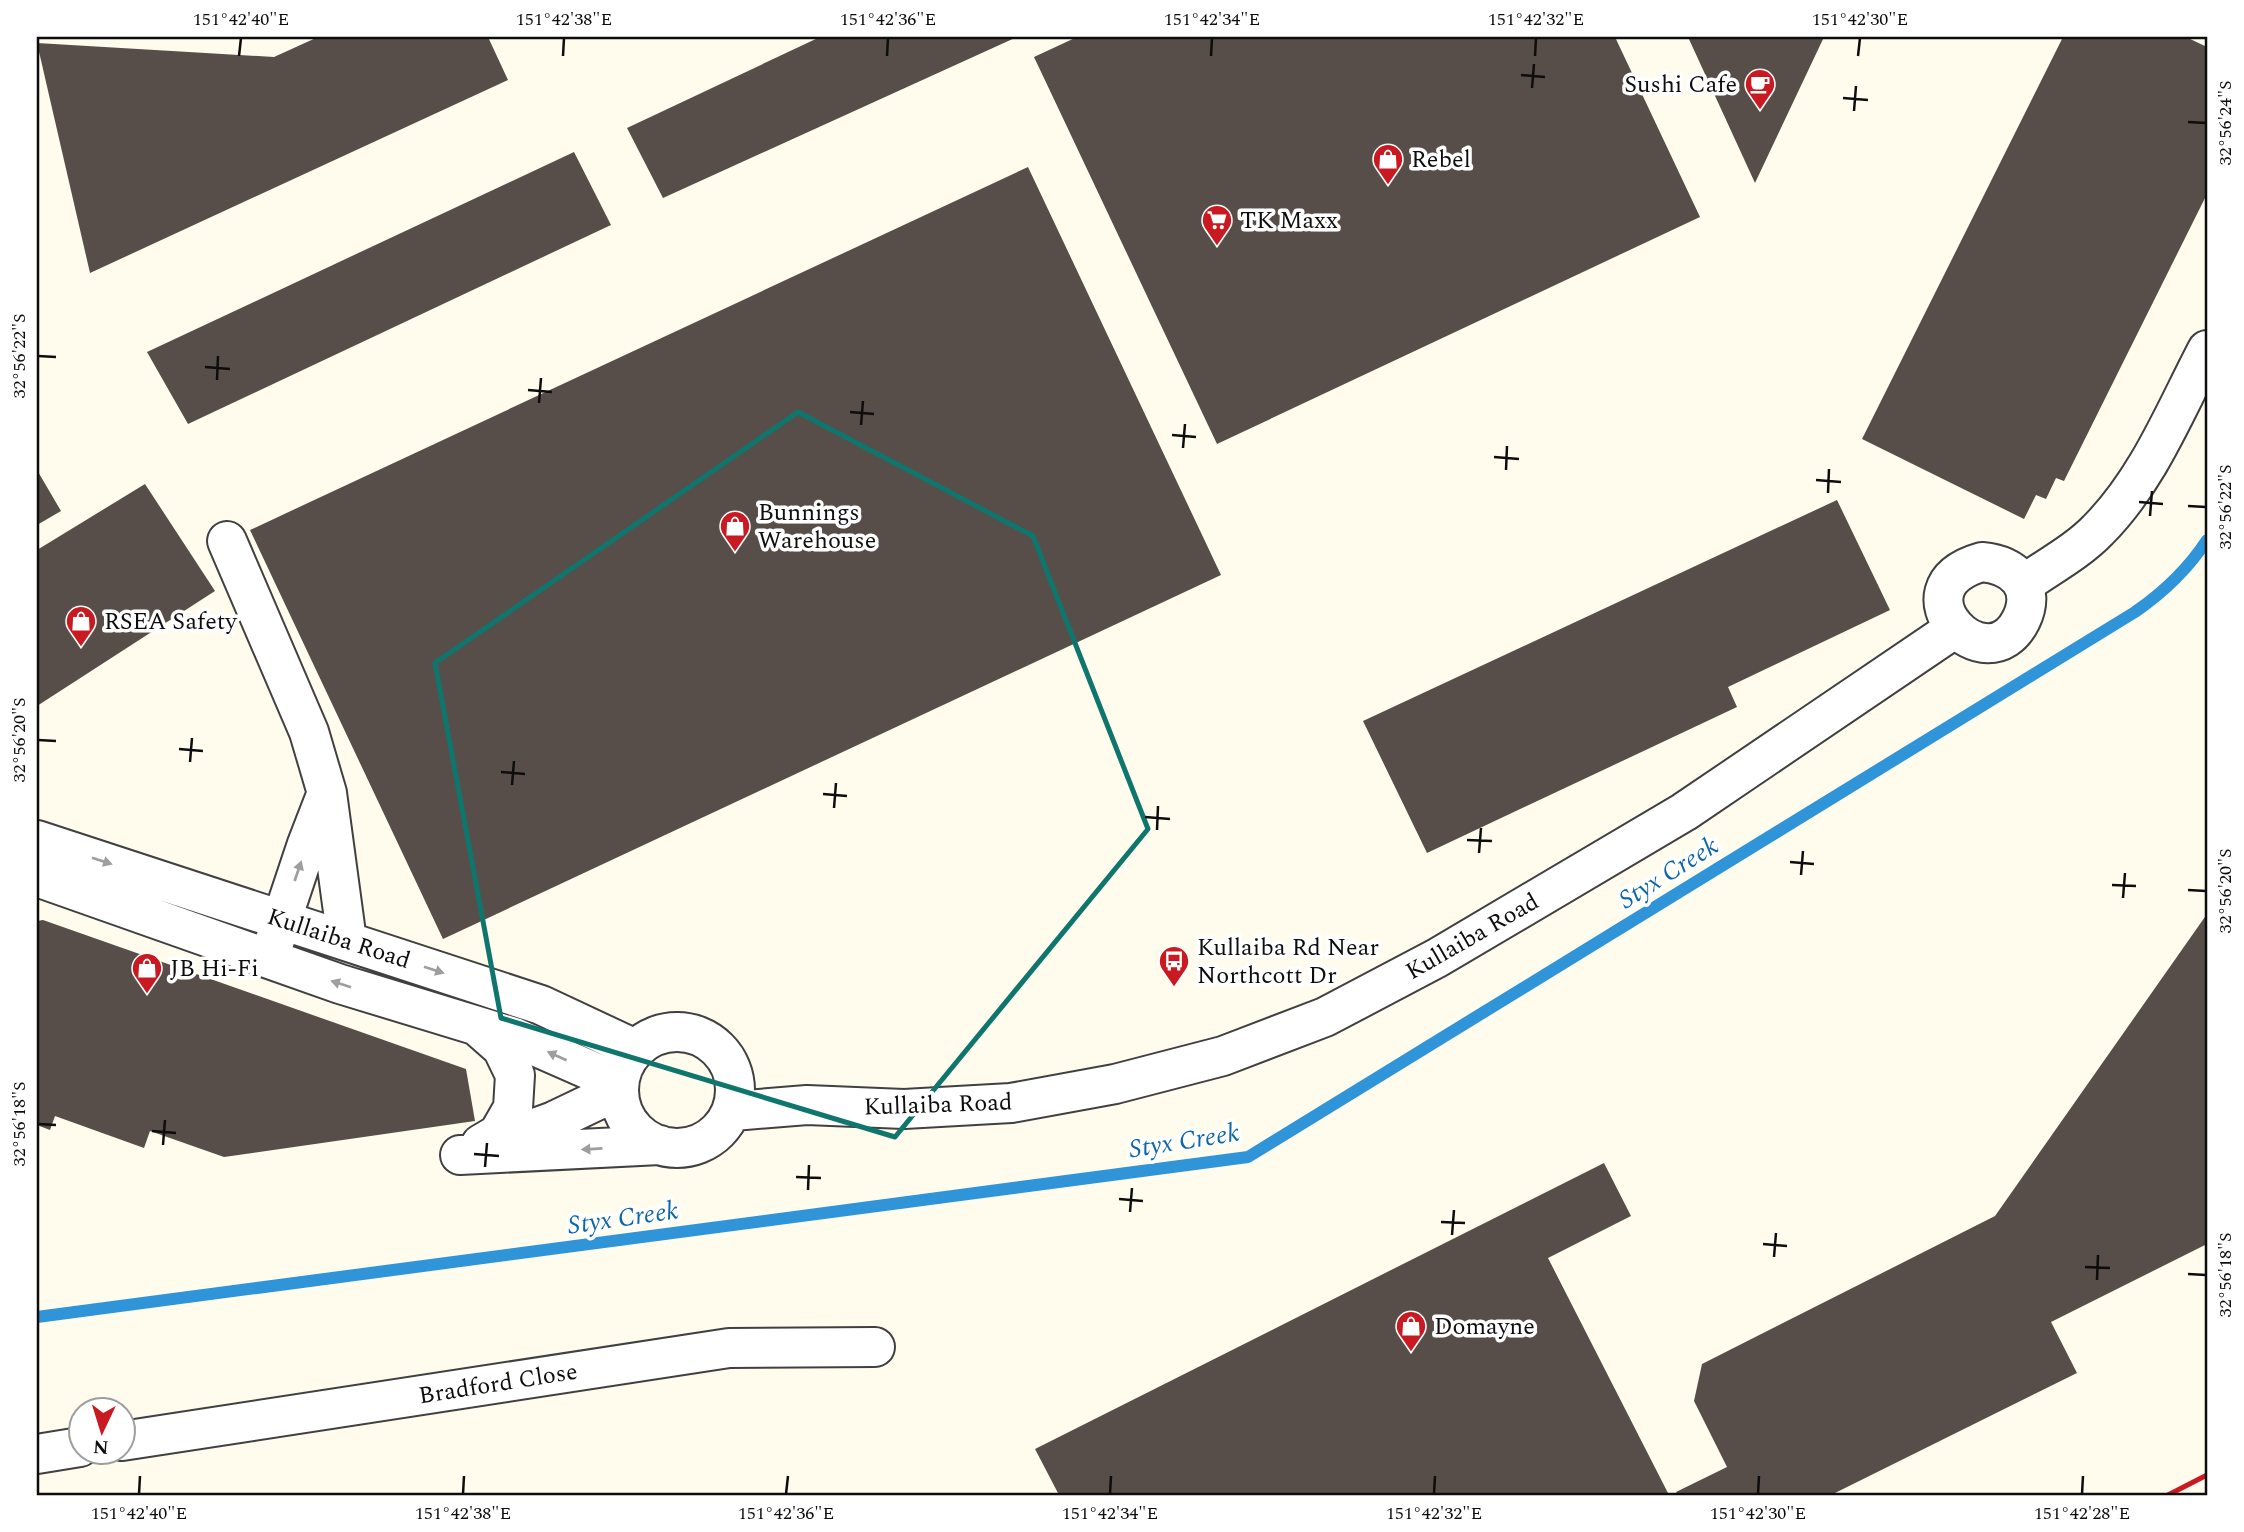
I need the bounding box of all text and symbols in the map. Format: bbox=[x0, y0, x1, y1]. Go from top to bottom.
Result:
text: 151°42'40"E bbox=[193, 6, 289, 33]
text: 151°42'38"E bbox=[516, 6, 612, 33]
text: 151°42'36"E bbox=[840, 6, 936, 33]
text: 151°42'34"E bbox=[1164, 6, 1260, 33]
text: 151°42'32"E bbox=[1488, 6, 1584, 33]
text: 151°42'30"E bbox=[1812, 6, 1908, 33]
place label: Sushi Cafe bbox=[1624, 67, 1737, 103]
cafe icon: Sushi Cafe bbox=[1743, 67, 1777, 111]
text: 32°56'24"S bbox=[2212, 80, 2239, 166]
shop icon: Rebel bbox=[1371, 142, 1405, 186]
place label: Rebel bbox=[1411, 142, 1471, 178]
supermarket icon: TK Maxx bbox=[1200, 203, 1234, 247]
place label: TK Maxx bbox=[1240, 203, 1338, 239]
text: 32°56'22"S bbox=[6, 313, 33, 399]
text: 32°56'22"S bbox=[2212, 464, 2239, 550]
place label: Bunnings Warehouse bbox=[758, 495, 876, 559]
shop icon: Bunnings Warehouse bbox=[718, 509, 752, 553]
shop icon: RSEA Safety bbox=[64, 604, 98, 648]
place label: RSEA Safety bbox=[104, 604, 238, 640]
text: 32°56'20"S bbox=[6, 697, 33, 783]
water label: Styx Creek bbox=[1611, 826, 1726, 919]
text: 32°56'20"S bbox=[2212, 848, 2239, 934]
one-way arrow bbox=[91, 856, 112, 867]
one-way arrow bbox=[293, 860, 304, 881]
street label: Kullaiba Road bbox=[1399, 884, 1546, 990]
street label: Kullaiba Road bbox=[262, 899, 415, 979]
place label: Kullaiba Rd Near Northcott Dr bbox=[1197, 930, 1379, 994]
bus stop icon: Kullaiba Rd Near Northcott Dr bbox=[1157, 944, 1191, 988]
shop icon: JB Hi-Fi bbox=[130, 951, 164, 995]
place label: JB Hi-Fi bbox=[170, 951, 259, 987]
one-way arrow bbox=[424, 965, 445, 976]
one-way arrow bbox=[330, 978, 351, 989]
one-way arrow bbox=[546, 1050, 567, 1061]
text: 32°56'18"S bbox=[6, 1081, 33, 1167]
street label: Kullaiba Road bbox=[863, 1084, 1013, 1126]
water label: Styx Creek bbox=[1126, 1113, 1242, 1169]
one-way arrow bbox=[580, 1143, 602, 1154]
water label: Styx Creek bbox=[565, 1190, 681, 1246]
text: 32°56'18"S bbox=[2212, 1232, 2239, 1318]
shop icon: Domayne bbox=[1394, 1309, 1428, 1353]
place label: Domayne bbox=[1434, 1309, 1535, 1345]
street label: Bradford Close bbox=[416, 1354, 580, 1414]
north arrow bbox=[66, 1396, 136, 1466]
text: N bbox=[92, 1431, 110, 1461]
text: 151°42'40"E bbox=[91, 1500, 187, 1527]
text: 151°42'38"E bbox=[415, 1500, 511, 1527]
text: 151°42'36"E bbox=[738, 1500, 834, 1527]
text: 151°42'34"E bbox=[1062, 1500, 1158, 1527]
text: 151°42'32"E bbox=[1386, 1500, 1482, 1527]
text: 151°42'30"E bbox=[1710, 1500, 1806, 1527]
text: 151°42'28"E bbox=[2034, 1500, 2130, 1527]

